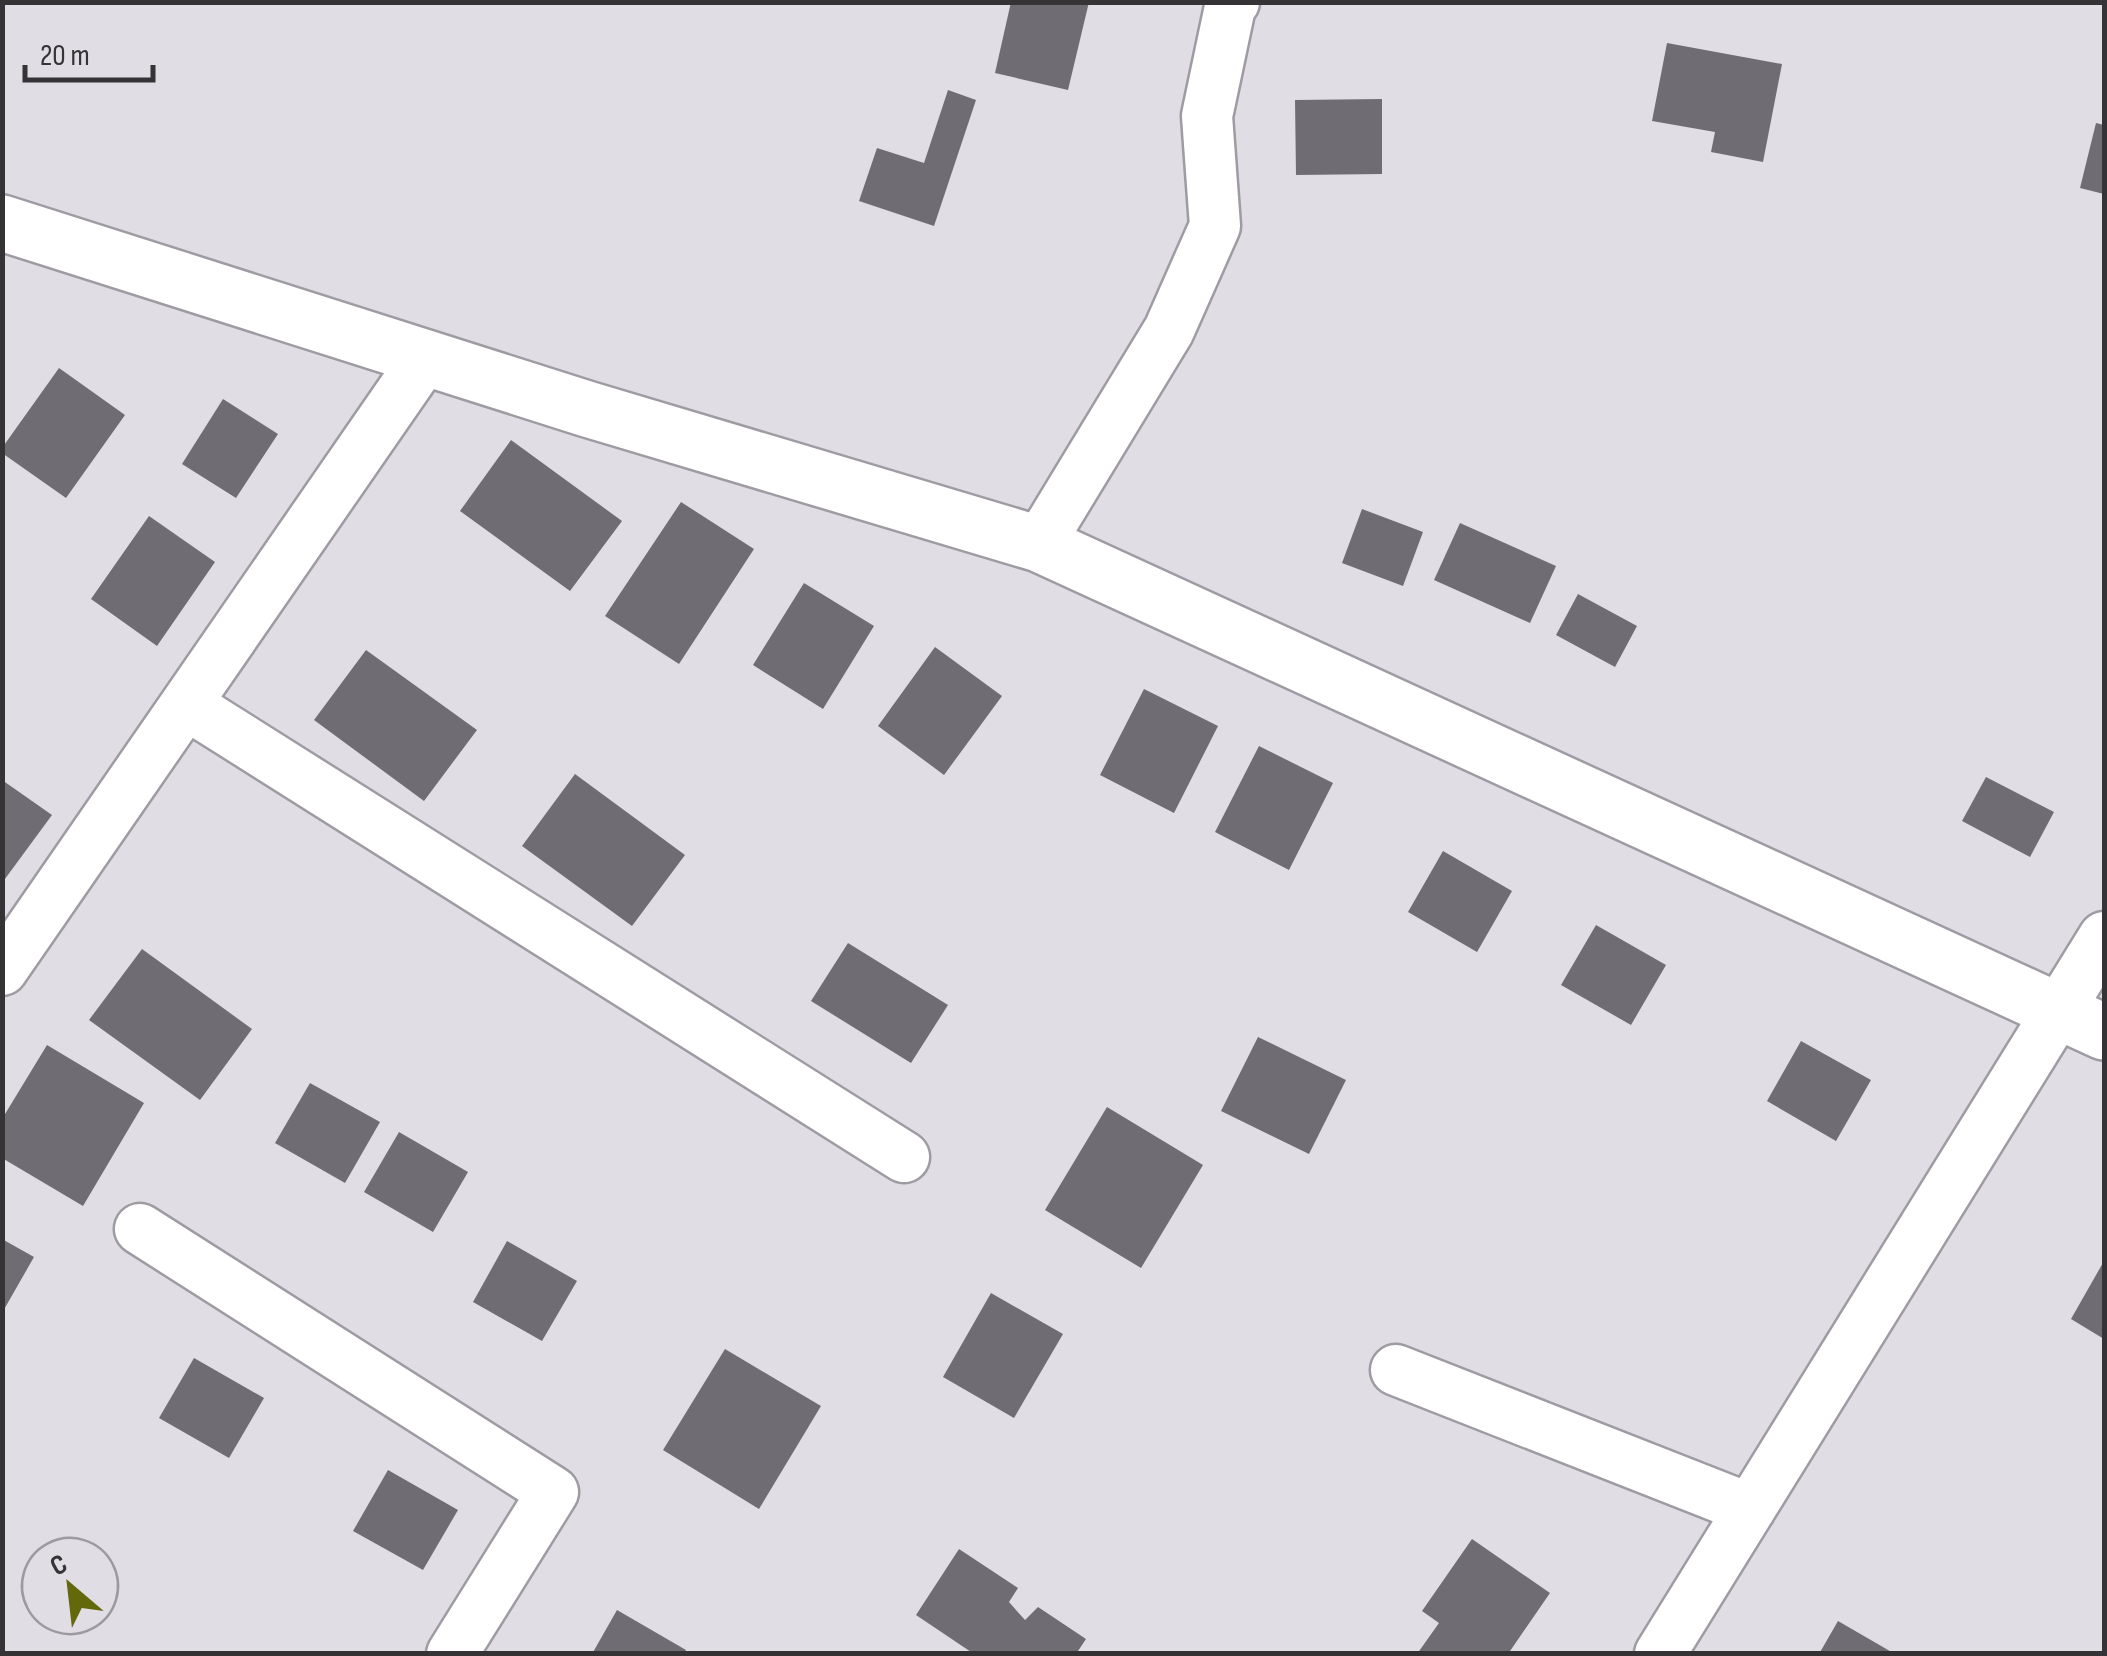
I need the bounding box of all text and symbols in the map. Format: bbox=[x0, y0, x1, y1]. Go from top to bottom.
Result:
scale bar bbox=[25, 20, 152, 82]
text: 20 m bbox=[40, 38, 90, 74]
north arrow bbox=[20, 1536, 120, 1636]
text: С bbox=[45, 1547, 73, 1583]

